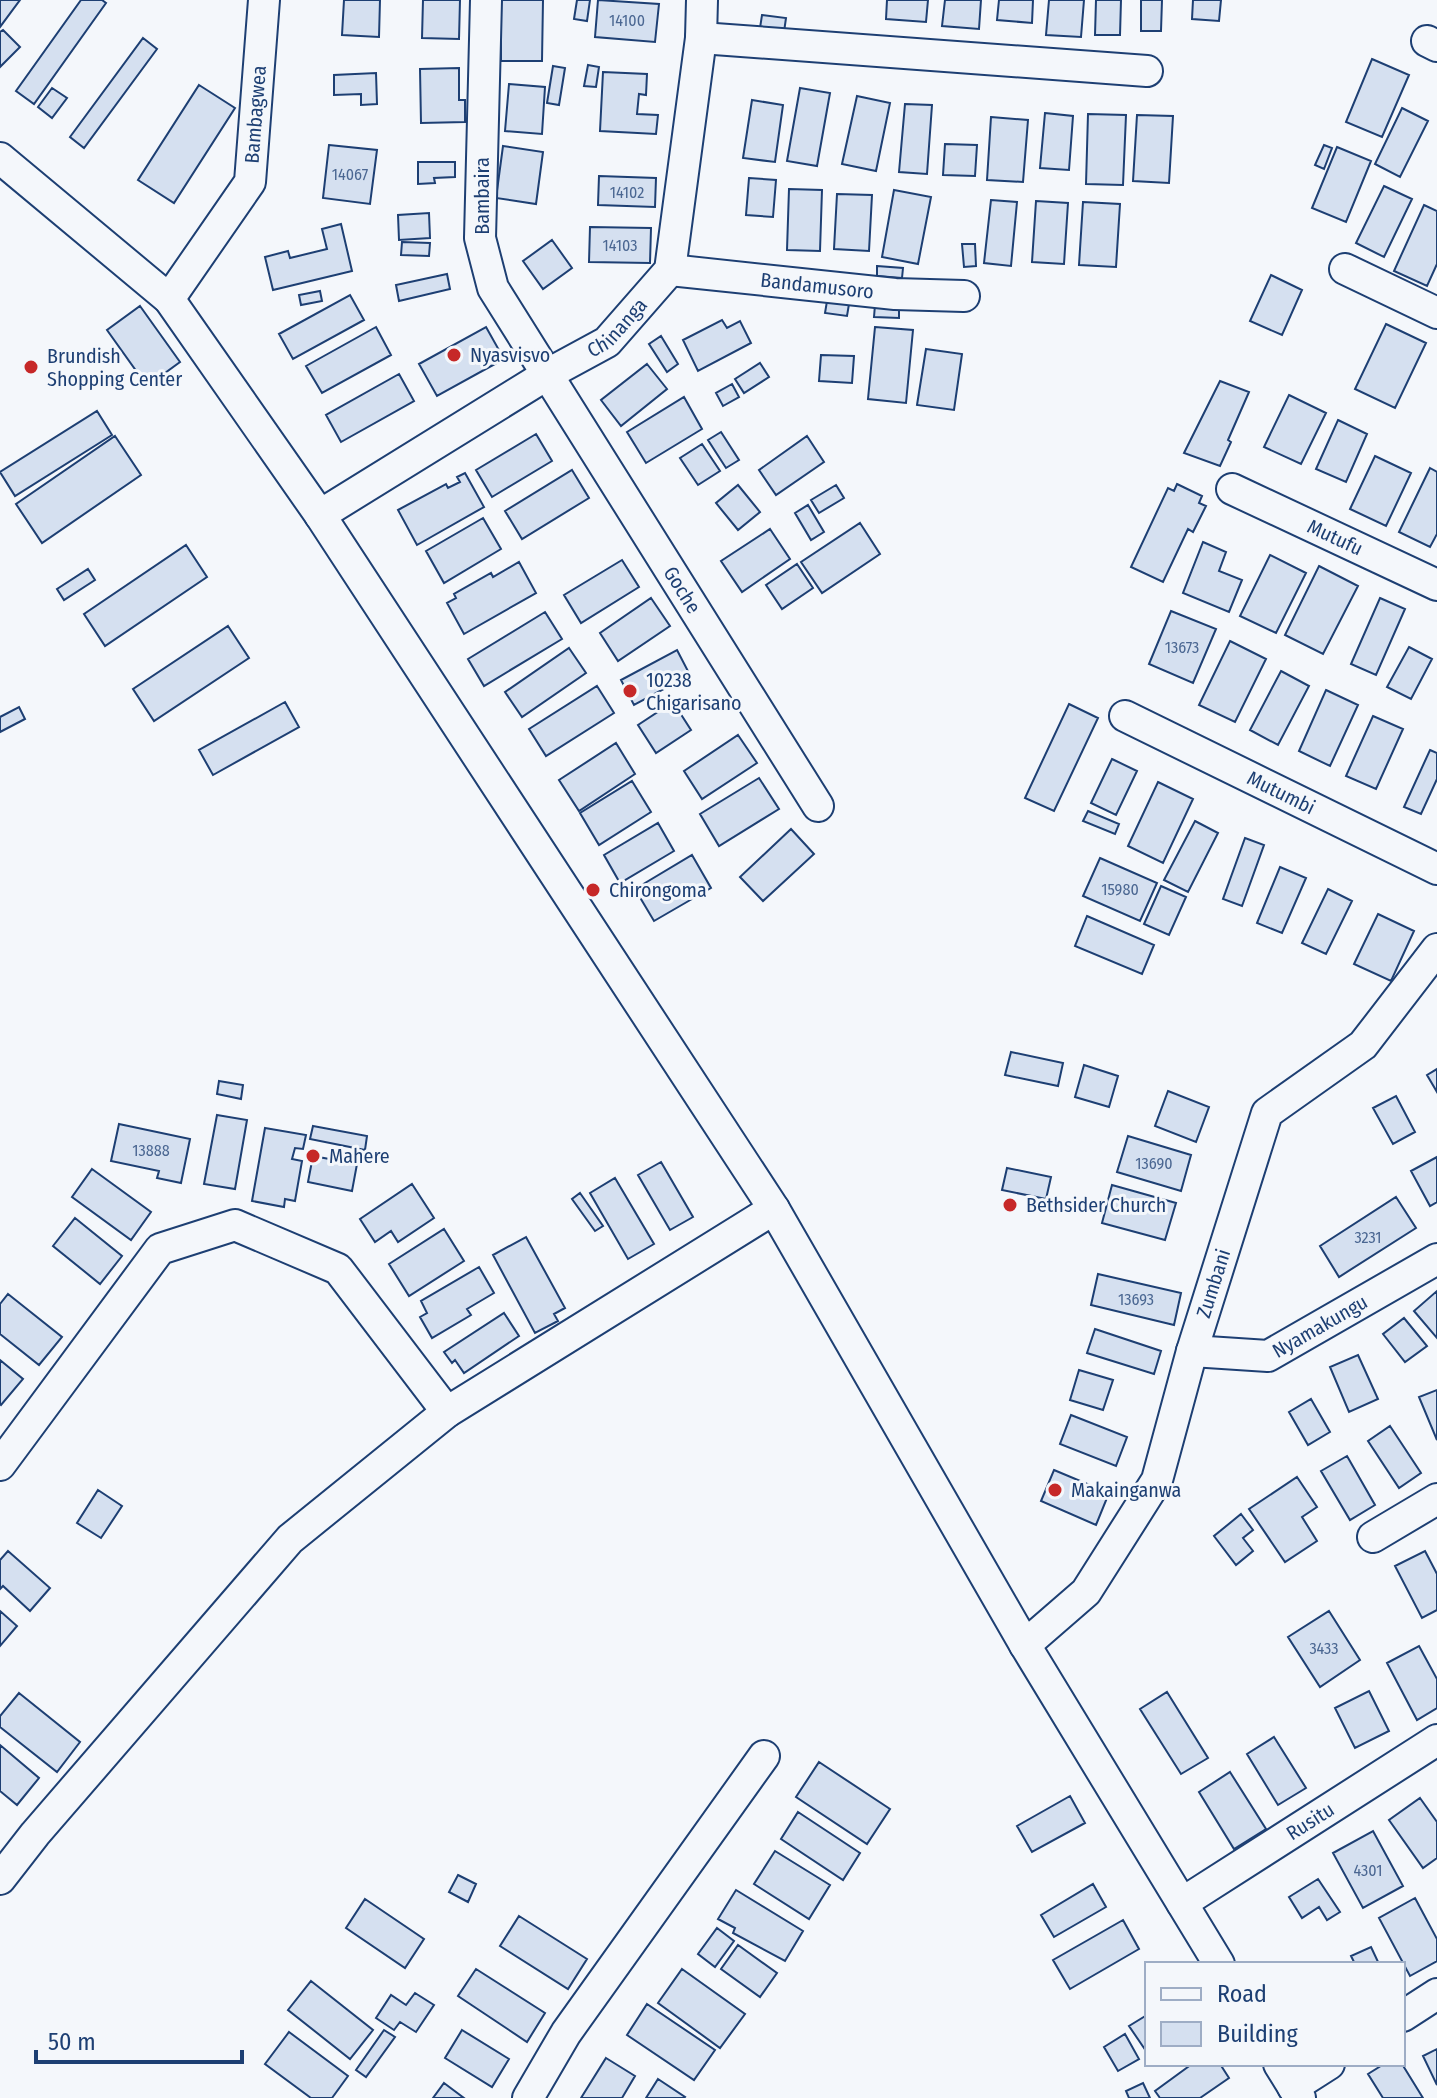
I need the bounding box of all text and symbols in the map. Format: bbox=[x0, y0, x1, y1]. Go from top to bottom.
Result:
house number: 14100 bbox=[609, 11, 645, 30]
street label: Bambagwea bbox=[239, 65, 271, 164]
street label: Bambaira bbox=[470, 157, 494, 235]
house number: 14067 bbox=[332, 165, 369, 184]
house number: 14102 bbox=[610, 183, 644, 202]
house number: 14103 bbox=[603, 236, 637, 255]
street label: Bandamusoro bbox=[759, 268, 875, 304]
street label: Chinanga bbox=[583, 293, 652, 362]
place label: Nyasvisvo bbox=[470, 343, 550, 367]
place label: Brundish Shopping Center bbox=[47, 344, 182, 391]
marker: Nyasvisvo bbox=[445, 346, 463, 364]
marker: Brundish Shopping Center bbox=[22, 358, 40, 376]
street label: Mutufu bbox=[1304, 514, 1367, 561]
street label: Goche bbox=[659, 562, 706, 618]
house number: 13673 bbox=[1165, 638, 1199, 657]
place label: 10238 Chigarisano bbox=[646, 668, 742, 715]
marker: 10238 Chigarisano bbox=[621, 682, 639, 700]
street label: Mutumbi bbox=[1243, 766, 1319, 819]
place label: Chirongoma bbox=[609, 878, 707, 902]
house number: 15980 bbox=[1101, 880, 1139, 899]
marker: Chirongoma bbox=[584, 881, 602, 899]
house number: 13888 bbox=[132, 1141, 170, 1160]
place label: Mahere bbox=[329, 1144, 390, 1168]
marker: Mahere bbox=[304, 1147, 322, 1165]
house number: 13690 bbox=[1135, 1154, 1173, 1173]
place label: Bethsider Church bbox=[1026, 1193, 1166, 1217]
marker: Bethsider Church bbox=[1001, 1196, 1019, 1214]
house number: 3231 bbox=[1354, 1228, 1382, 1247]
street label: Zumbani bbox=[1191, 1246, 1235, 1321]
house number: 13693 bbox=[1118, 1290, 1154, 1309]
street label: Nyamakungu bbox=[1268, 1290, 1372, 1363]
place label: Makainganwa bbox=[1071, 1478, 1181, 1502]
marker: Makainganwa bbox=[1046, 1481, 1064, 1499]
house number: 3433 bbox=[1309, 1639, 1339, 1658]
street label: Rusitu bbox=[1282, 1797, 1338, 1845]
house number: 4301 bbox=[1354, 1861, 1382, 1880]
legend bbox=[1145, 1962, 1405, 2066]
text: Road bbox=[1217, 1980, 1267, 2008]
scale bar bbox=[36, 2014, 242, 2064]
text: Building bbox=[1217, 2020, 1299, 2048]
text: 50 m bbox=[48, 2028, 96, 2056]

